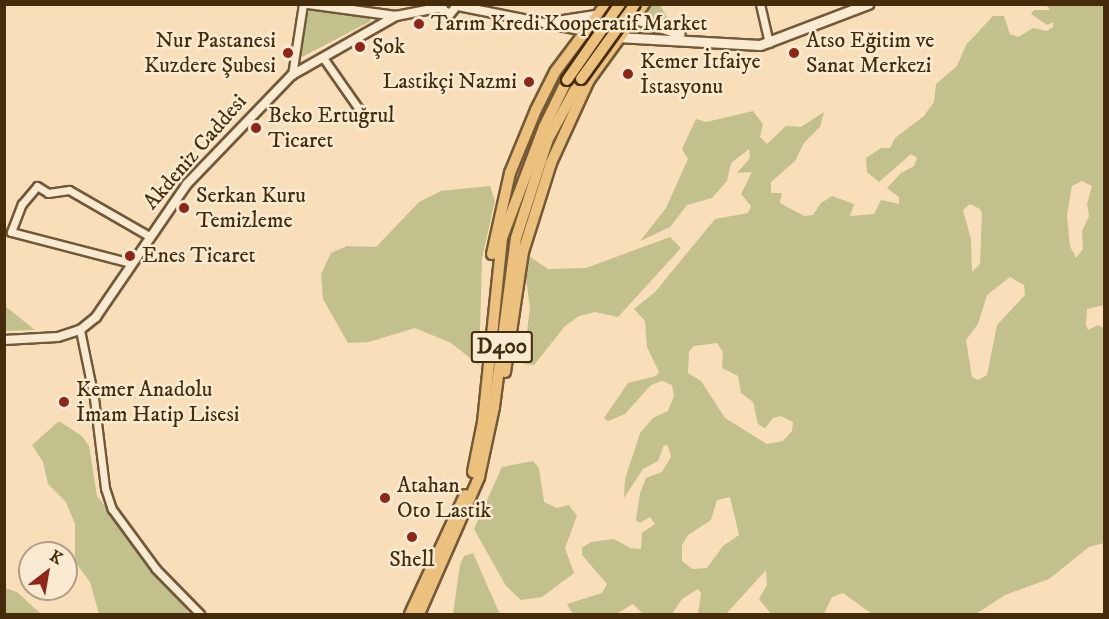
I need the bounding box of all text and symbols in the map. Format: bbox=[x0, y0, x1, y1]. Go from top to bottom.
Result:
place label: Tarım Kredi Kooperatif Market bbox=[431, 11, 707, 37]
marker: Tarım Kredi Kooperatif Market bbox=[412, 17, 426, 31]
place label: Nur Pastanesi Kuzdere Şubesi bbox=[144, 27, 276, 78]
place label: Atso Eğitim ve Sanat Merkezi bbox=[806, 27, 934, 78]
place label: Şok bbox=[372, 34, 405, 60]
marker: Şok bbox=[353, 40, 367, 54]
marker: Nur Pastanesi Kuzdere Şubesi bbox=[281, 46, 295, 60]
marker: Atso Eğitim ve Sanat Merkezi bbox=[787, 46, 801, 60]
place label: Kemer İtfaiye İstasyonu bbox=[640, 48, 760, 100]
marker: Kemer İtfaiye İstasyonu bbox=[621, 67, 635, 81]
place label: Lastikçi Nazmi bbox=[383, 69, 517, 95]
marker: Lastikçi Nazmi bbox=[522, 75, 536, 89]
street label: Akdeniz Caddesi bbox=[138, 89, 252, 215]
place label: Beko Ertuğrul Ticaret bbox=[268, 102, 395, 154]
marker: Beko Ertuğrul Ticaret bbox=[249, 121, 263, 135]
place label: Serkan Kuru Temizleme bbox=[196, 182, 306, 234]
marker: Serkan Kuru Temizleme bbox=[177, 201, 191, 215]
place label: Enes Ticaret bbox=[142, 243, 256, 269]
marker: Enes Ticaret bbox=[123, 249, 137, 263]
road number: D400 bbox=[470, 329, 534, 365]
place label: Kemer Anadolu İmam Hatip Lisesi bbox=[76, 376, 239, 428]
marker: Kemer Anadolu İmam Hatip Lisesi bbox=[57, 395, 71, 409]
place label: Atahan Oto Lastik bbox=[397, 472, 491, 524]
marker: Atahan Oto Lastik bbox=[378, 491, 392, 505]
marker: Shell bbox=[405, 530, 419, 544]
north arrow bbox=[18, 541, 78, 601]
text: K bbox=[46, 546, 66, 569]
place label: Shell bbox=[389, 547, 435, 573]

